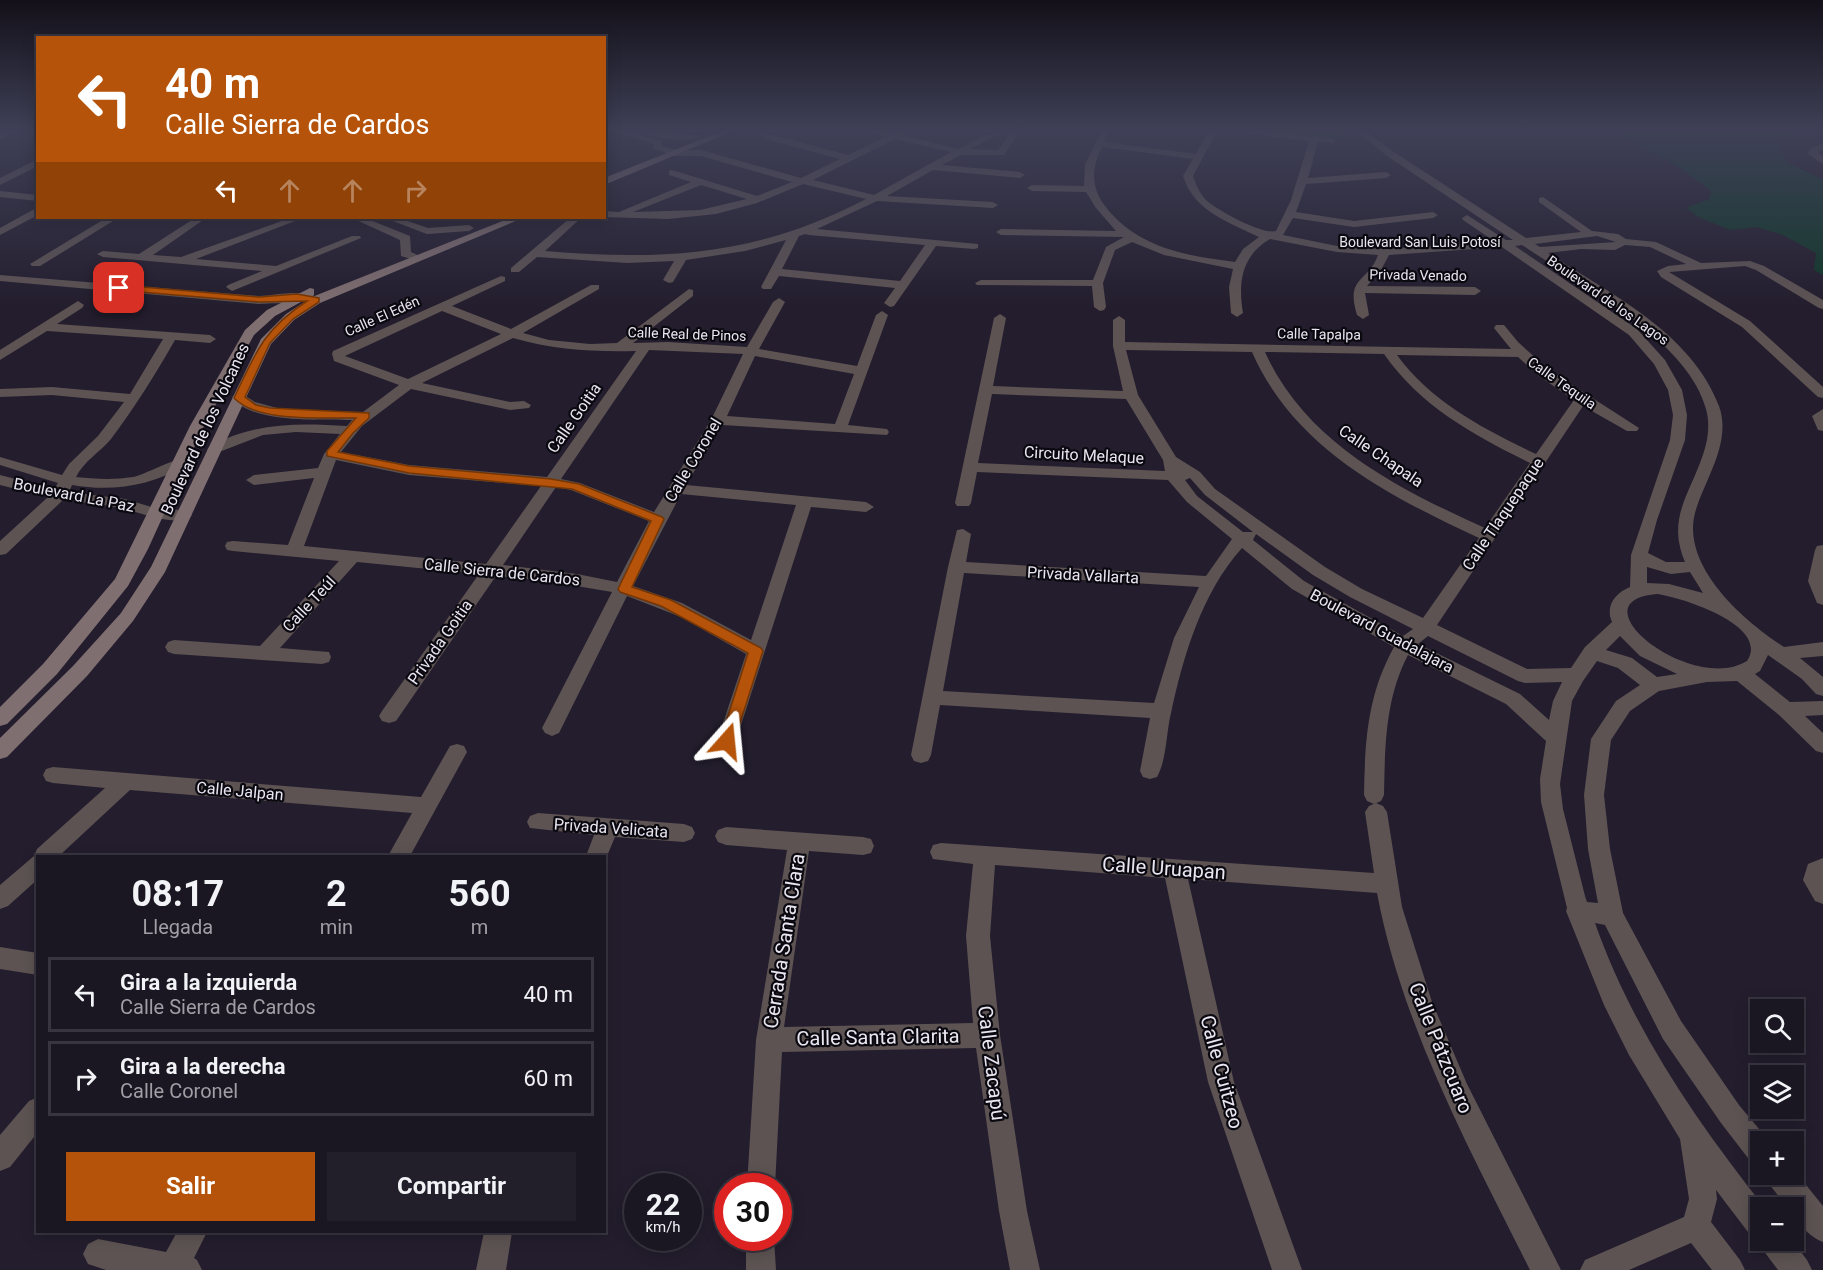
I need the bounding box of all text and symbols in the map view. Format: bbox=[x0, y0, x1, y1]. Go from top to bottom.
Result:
text: 40 m bbox=[165, 59, 260, 108]
icon: left bbox=[66, 60, 144, 138]
text: Calle Sierra de Cardos bbox=[165, 109, 429, 141]
icon: left bbox=[210, 174, 243, 207]
icon: ahead bbox=[273, 174, 306, 207]
icon: ahead bbox=[336, 174, 369, 207]
icon: right bbox=[399, 174, 432, 207]
street label: Boulevard San Luis Potosí bbox=[1339, 234, 1501, 250]
street label: Boulevard de los Lagos bbox=[1544, 252, 1672, 348]
pin bbox=[93, 262, 144, 313]
street label: Privada Venado bbox=[1369, 266, 1467, 284]
icon: arrive bbox=[102, 271, 135, 304]
street label: Calle El Edén bbox=[342, 292, 422, 340]
street label: Calle Real de Pinos bbox=[627, 324, 747, 344]
street label: Calle Tapalpa bbox=[1277, 325, 1361, 343]
street label: Boulevard de los Volcanes bbox=[157, 340, 253, 518]
street label: Calle Tequila bbox=[1525, 354, 1599, 412]
street label: Calle Goitia bbox=[543, 379, 605, 457]
street label: Calle Coronel bbox=[661, 415, 725, 505]
street label: Calle Chapala bbox=[1335, 421, 1427, 491]
street label: Circuito Melaque bbox=[1023, 442, 1145, 468]
street label: Calle Tlaquepaque bbox=[1458, 454, 1548, 574]
street label: Boulevard La Paz bbox=[12, 474, 136, 516]
street label: Calle Sierra de Cardos bbox=[423, 554, 581, 590]
street label: Privada Vallarta bbox=[1026, 563, 1140, 587]
street label: Calle Teúl bbox=[279, 572, 339, 636]
street label: Boulevard Guadalajara bbox=[1307, 585, 1457, 677]
street label: Privada Goitia bbox=[404, 596, 476, 688]
position arrow bbox=[695, 709, 759, 773]
street label: Calle Jalpan bbox=[196, 778, 284, 804]
street label: Privada Velicata bbox=[553, 815, 669, 841]
street label: Cerrada Santa Clara bbox=[758, 852, 810, 1030]
street label: Calle Uruapan bbox=[1101, 852, 1227, 884]
text: 08:17 bbox=[131, 873, 224, 915]
text: 2 bbox=[326, 873, 347, 915]
text: 560 bbox=[449, 873, 511, 915]
text: Llegada bbox=[143, 915, 213, 939]
text: min bbox=[320, 915, 353, 939]
text: m bbox=[471, 915, 488, 939]
text: Gira a la izquierda bbox=[120, 970, 297, 995]
icon: left bbox=[69, 978, 102, 1011]
street label: Calle Pátzcuaro bbox=[1404, 979, 1478, 1117]
text: 40 m bbox=[524, 982, 573, 1007]
text: Calle Sierra de Cardos bbox=[120, 995, 316, 1019]
map controls bbox=[1750, 999, 1804, 1251]
button: search bbox=[1750, 999, 1804, 1053]
street label: Calle Zacapú bbox=[973, 1004, 1011, 1122]
street label: Calle Cuitzeo bbox=[1195, 1013, 1249, 1131]
street label: Calle Santa Clarita bbox=[796, 1024, 960, 1050]
text: Gira a la derecha bbox=[120, 1054, 286, 1079]
icon: right bbox=[69, 1062, 102, 1095]
button: layers bbox=[1750, 1065, 1804, 1119]
text: 60 m bbox=[524, 1066, 573, 1091]
text: Calle Coronel bbox=[120, 1079, 238, 1103]
button: + bbox=[1750, 1131, 1804, 1185]
button: Salir bbox=[66, 1152, 315, 1221]
button: Compartir bbox=[327, 1152, 576, 1221]
speed limit sign: 30 bbox=[714, 1173, 792, 1251]
text: 22 bbox=[646, 1187, 680, 1222]
button: − bbox=[1750, 1197, 1804, 1251]
text: km/h bbox=[645, 1218, 681, 1236]

